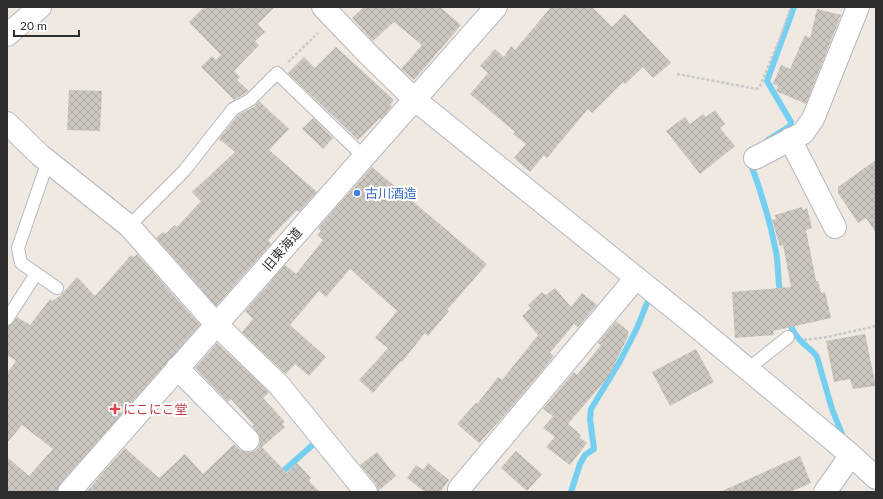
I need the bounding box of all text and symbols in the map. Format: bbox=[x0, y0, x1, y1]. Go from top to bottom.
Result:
scale bar bbox=[14, 12, 79, 38]
text: 20 m bbox=[20, 18, 47, 33]
place label: 古川酒造 bbox=[365, 185, 417, 201]
marker: 古川酒造 bbox=[352, 188, 362, 198]
street label: 旧東海道 bbox=[259, 224, 305, 274]
place label: にこにこ堂 bbox=[123, 401, 187, 417]
marker: にこにこ堂 bbox=[110, 404, 120, 414]

